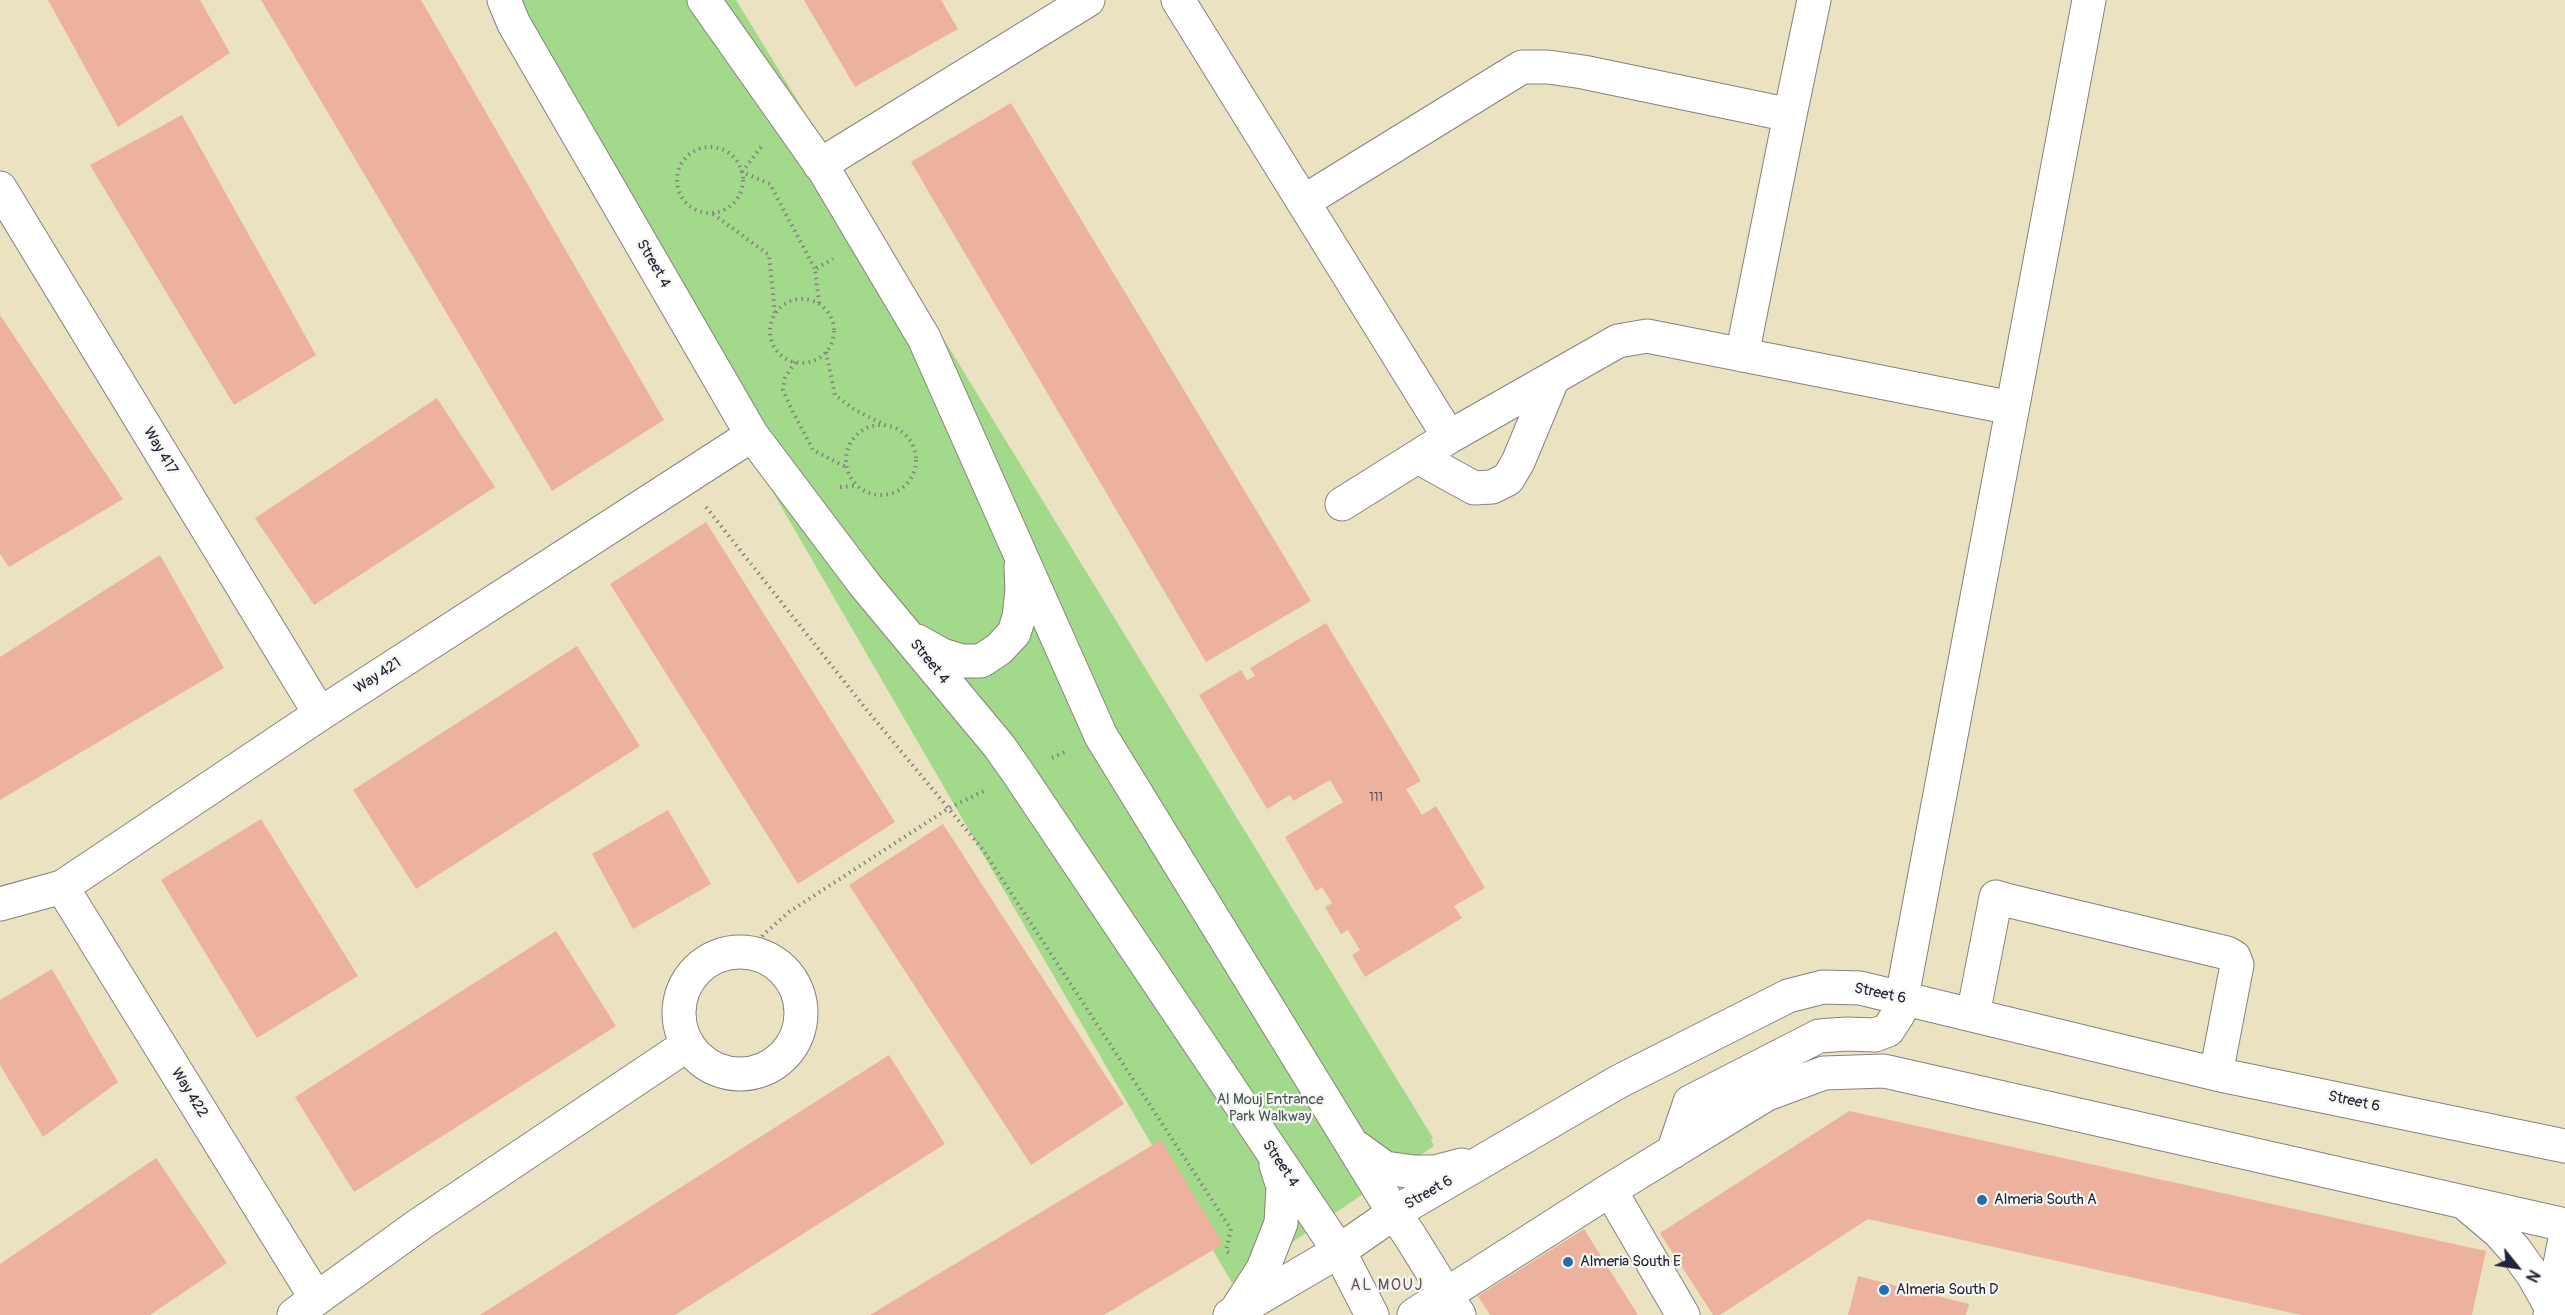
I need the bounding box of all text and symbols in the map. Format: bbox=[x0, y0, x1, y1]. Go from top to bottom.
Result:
street label: Street 4 bbox=[632, 237, 674, 291]
street label: Way 417 bbox=[139, 424, 181, 478]
street label: Street 4 bbox=[905, 636, 953, 688]
street label: Way 421 bbox=[351, 654, 405, 698]
house number: 111 bbox=[1369, 791, 1383, 805]
street label: Street 6 bbox=[1852, 980, 1908, 1008]
street label: Way 422 bbox=[167, 1065, 211, 1121]
street label: Street 6 bbox=[2326, 1088, 2382, 1116]
park label: Al Mouj Entrance Park Walkway bbox=[1216, 1091, 1324, 1126]
street label: Street 4 bbox=[1258, 1137, 1302, 1191]
street label: Street 6 bbox=[1402, 1172, 1456, 1214]
place label: Almeria South A bbox=[1994, 1191, 2097, 1209]
marker: Almeria South A bbox=[1975, 1193, 1989, 1207]
north arrow bbox=[2487, 1237, 2547, 1297]
place label: Almeria South E bbox=[1580, 1253, 1681, 1271]
marker: Almeria South E bbox=[1561, 1255, 1575, 1269]
text: N bbox=[2521, 1266, 2544, 1286]
district label: AL MOUJ bbox=[1350, 1276, 1424, 1296]
place label: Almeria South D bbox=[1896, 1281, 1998, 1299]
marker: Almeria South D bbox=[1877, 1283, 1891, 1297]

